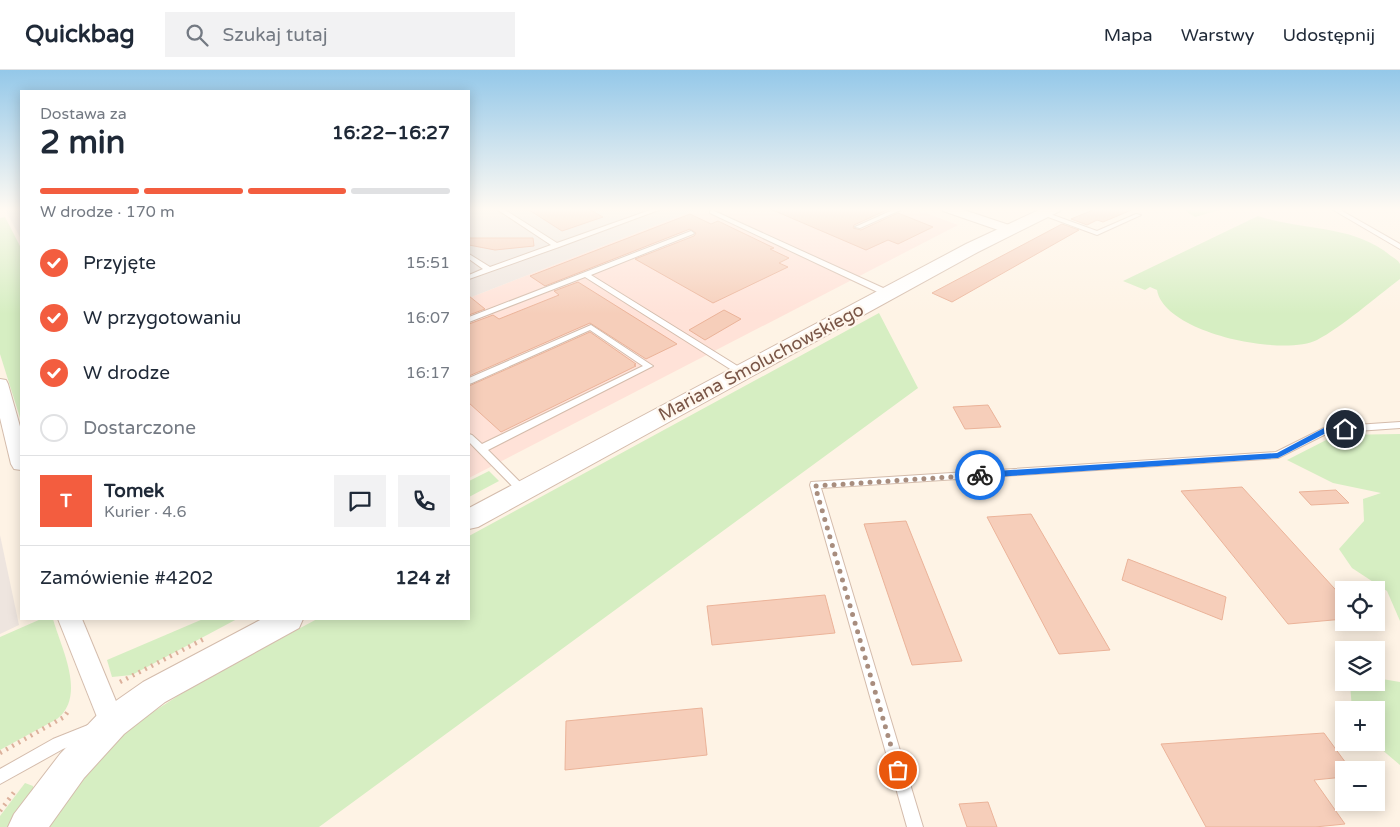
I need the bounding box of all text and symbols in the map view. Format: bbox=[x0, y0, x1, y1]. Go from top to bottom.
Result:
search box bbox=[165, 12, 515, 57]
text: Quickbag bbox=[25, 20, 135, 49]
icon: search bbox=[183, 21, 211, 49]
text: Szukaj tutaj bbox=[223, 24, 327, 46]
text: Mapa bbox=[1104, 24, 1153, 46]
text: Warstwy bbox=[1181, 24, 1254, 46]
text: Udostępnij bbox=[1282, 24, 1375, 46]
text: Dostawa za bbox=[40, 104, 127, 124]
text: 16:22–16:27 bbox=[332, 122, 450, 144]
text: 2 min bbox=[40, 124, 125, 162]
text: W drodze · 170 m bbox=[40, 202, 175, 222]
icon: check bbox=[40, 249, 68, 277]
text: Przyjęte bbox=[83, 252, 156, 274]
text: 15:51 bbox=[406, 253, 450, 273]
street label: Mariana Smoluchowskiego bbox=[654, 298, 868, 426]
icon: check bbox=[40, 304, 68, 332]
text: W przygotowaniu bbox=[83, 307, 241, 329]
text: 16:07 bbox=[406, 308, 450, 328]
icon: check bbox=[40, 359, 68, 387]
text: W drodze bbox=[83, 362, 170, 384]
text: 16:17 bbox=[406, 363, 450, 383]
pin bbox=[1324, 408, 1366, 450]
icon: home bbox=[1331, 415, 1359, 443]
text: Dostarczone bbox=[83, 417, 196, 439]
courier bbox=[955, 450, 1005, 500]
icon: bike bbox=[966, 461, 994, 489]
button: chat bbox=[334, 475, 386, 527]
button: phone bbox=[398, 475, 450, 527]
text: Tomek bbox=[104, 480, 164, 502]
text: T bbox=[60, 490, 72, 512]
text: Kurier · 4.6 bbox=[104, 502, 187, 522]
text: Zamówienie #4202 bbox=[40, 567, 214, 589]
text: 124 zł bbox=[395, 567, 450, 589]
map controls bbox=[1335, 581, 1385, 811]
button: locate bbox=[1335, 581, 1385, 631]
button: layers bbox=[1335, 641, 1385, 691]
button: + bbox=[1335, 701, 1385, 751]
pin bbox=[877, 749, 919, 791]
icon: bag bbox=[884, 756, 912, 784]
button: − bbox=[1335, 761, 1385, 811]

